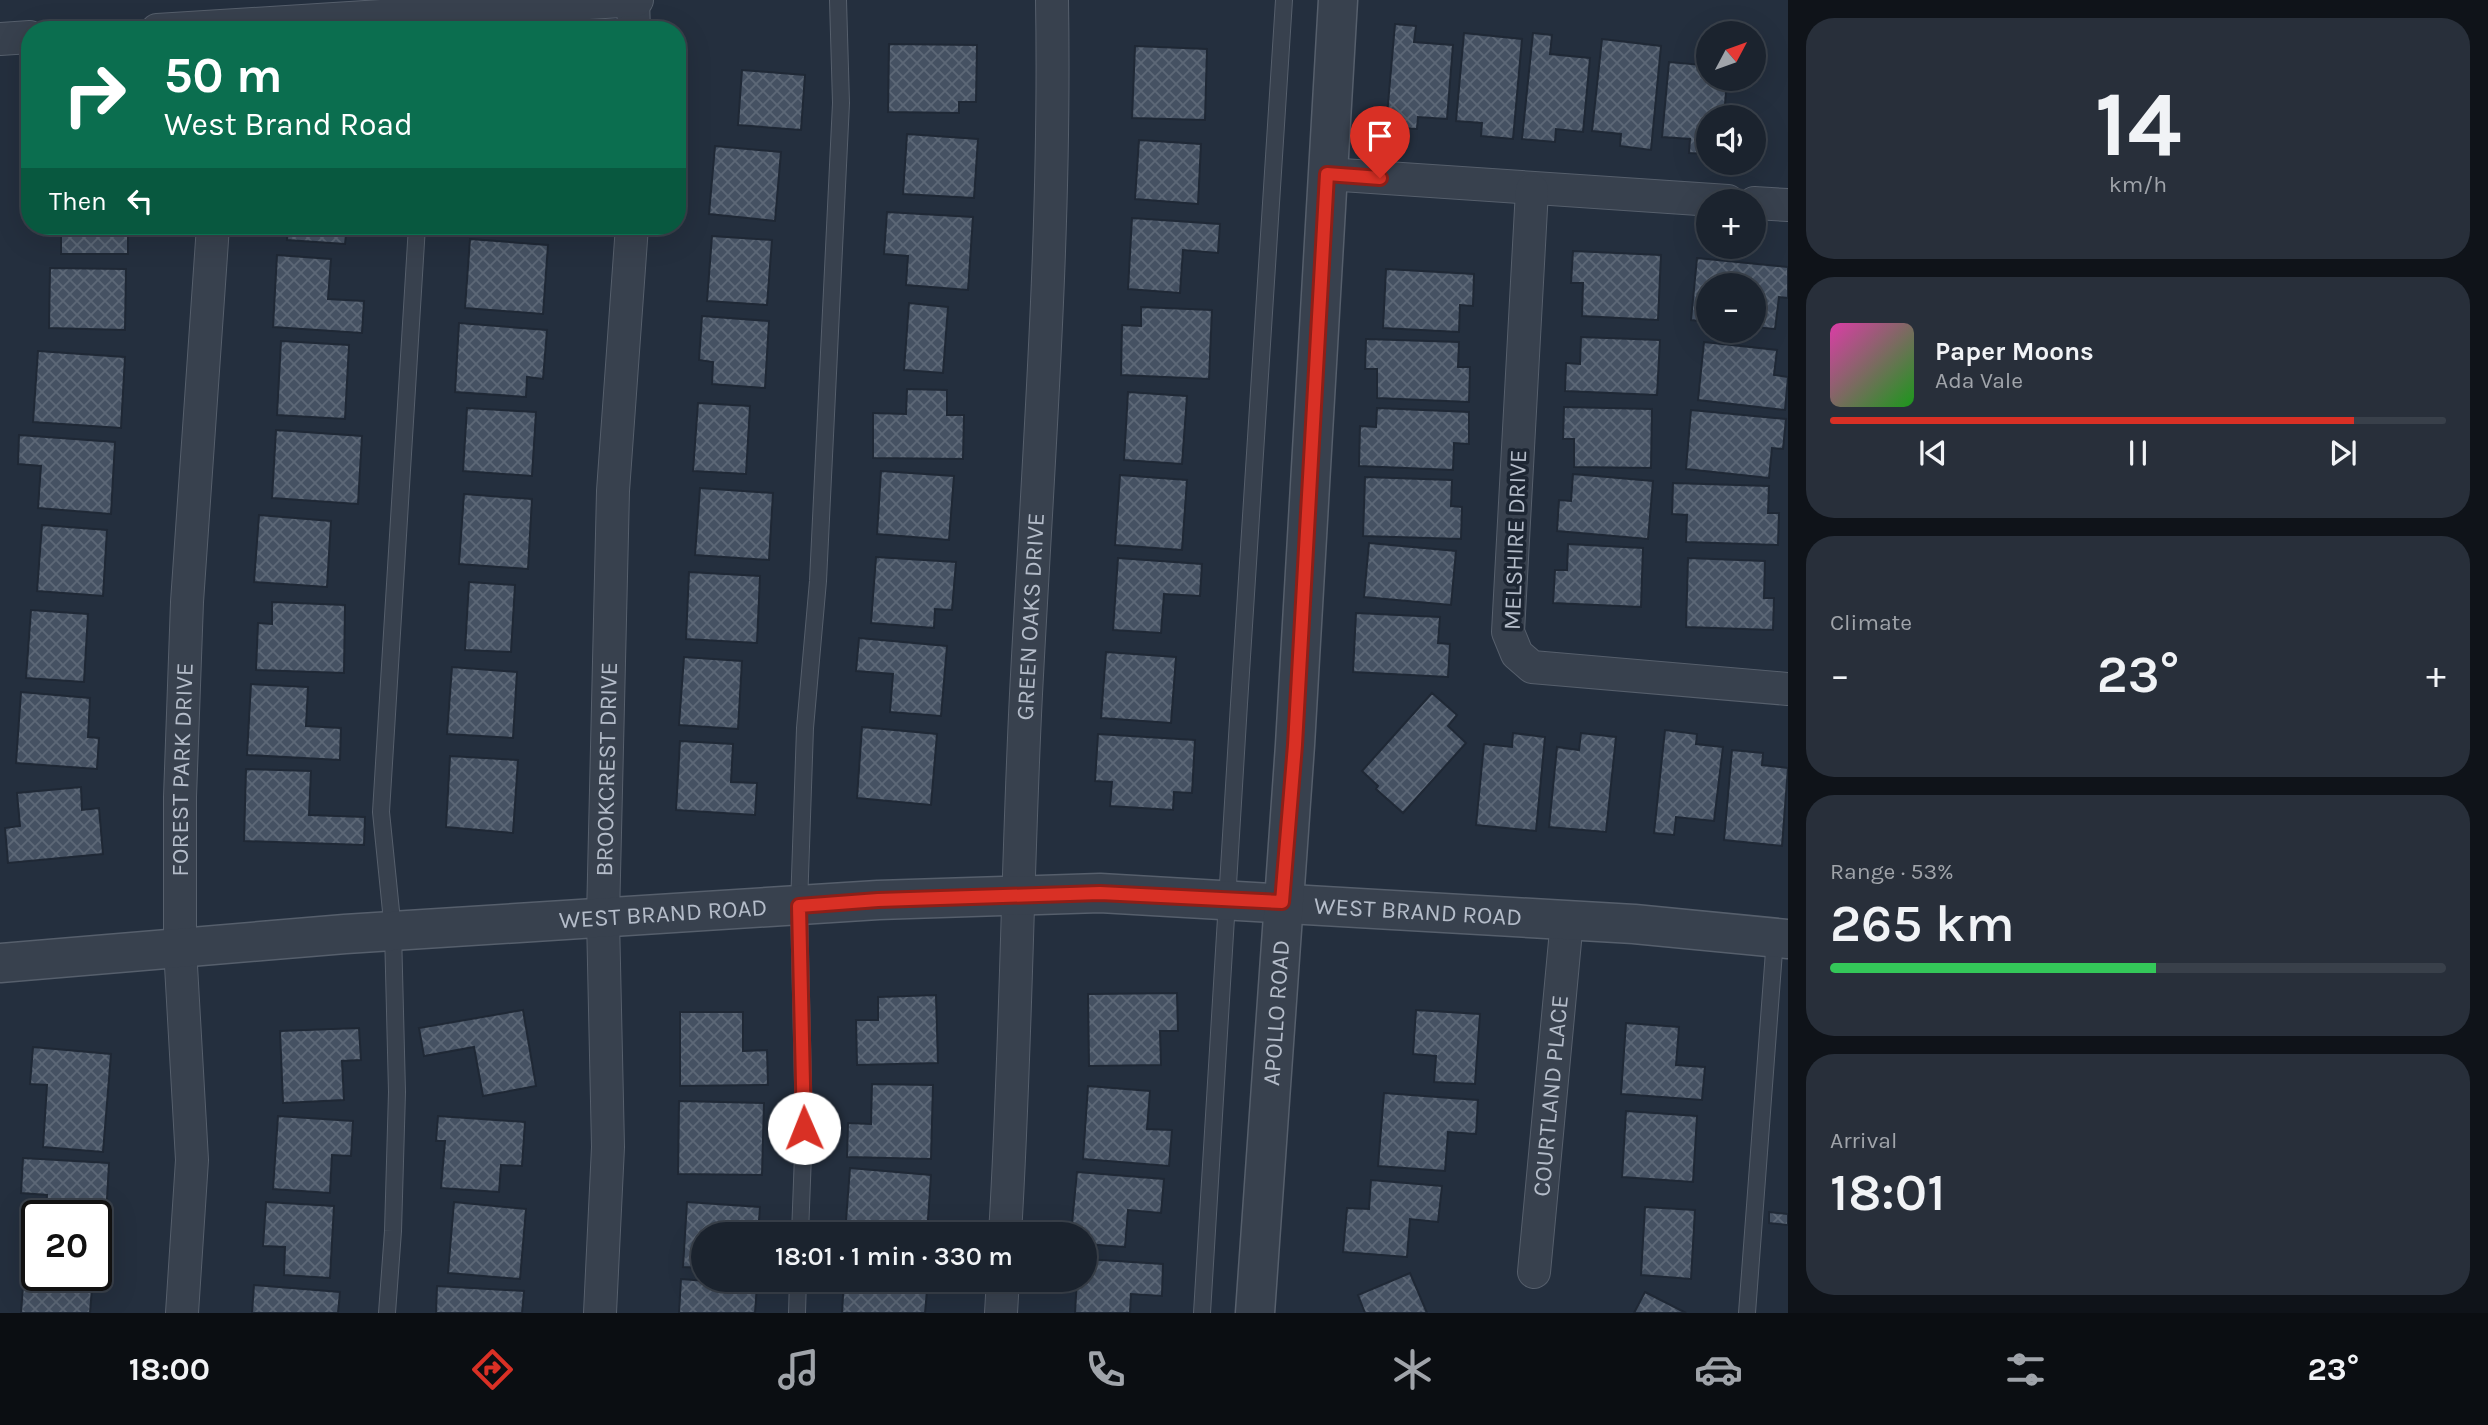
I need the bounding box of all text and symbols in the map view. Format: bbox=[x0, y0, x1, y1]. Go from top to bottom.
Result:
north arrow bbox=[1696, 21, 1766, 91]
map controls bbox=[1696, 21, 1766, 343]
text: 50 m bbox=[164, 47, 282, 104]
icon: right bbox=[49, 49, 140, 140]
text: 14 bbox=[2095, 72, 2181, 178]
button: sound bbox=[1696, 105, 1766, 175]
text: West Brand Road bbox=[164, 106, 413, 143]
pin bbox=[1350, 106, 1410, 178]
icon: arrive bbox=[1361, 117, 1399, 155]
text: km/h bbox=[2109, 171, 2167, 198]
icon: left bbox=[121, 182, 159, 220]
text: Then bbox=[49, 186, 107, 217]
button: + bbox=[1696, 189, 1766, 259]
button: − bbox=[1696, 273, 1766, 343]
text: Paper Moons bbox=[1935, 336, 2094, 367]
text: Ada Vale bbox=[1935, 367, 2023, 394]
icon: previous bbox=[1914, 434, 1952, 472]
icon: pause bbox=[2119, 434, 2157, 472]
icon: next bbox=[2324, 434, 2362, 472]
street label: MELSHIRE DRIVE bbox=[1498, 449, 1532, 631]
street label: GREEN OAKS DRIVE bbox=[1011, 512, 1050, 721]
text: Climate bbox=[1830, 609, 1912, 636]
text: 23° bbox=[2097, 644, 2179, 705]
text: − bbox=[1830, 653, 1850, 698]
text: + bbox=[2426, 653, 2446, 698]
street label: FOREST PARK DRIVE bbox=[166, 662, 199, 877]
street label: BROOKCREST DRIVE bbox=[590, 662, 623, 877]
text: Range · 53% bbox=[1830, 858, 1954, 885]
street label: WEST BRAND ROAD bbox=[1313, 891, 1523, 931]
street label: WEST BRAND ROAD bbox=[558, 893, 768, 934]
text: 265 km bbox=[1830, 893, 2015, 954]
street label: APOLLO ROAD bbox=[1257, 939, 1295, 1087]
street label: COURTLAND PLACE bbox=[1527, 994, 1574, 1198]
position arrow bbox=[767, 1091, 841, 1165]
text: Arrival bbox=[1830, 1127, 1897, 1154]
text: 18:01 bbox=[1830, 1162, 1945, 1223]
speed limit sign: 20 bbox=[21, 1200, 112, 1291]
text: 18:01 · 1 min · 330 m bbox=[775, 1241, 1013, 1272]
icon: directions bbox=[468, 1345, 517, 1394]
icon: music bbox=[774, 1345, 823, 1394]
icon: phone bbox=[1081, 1345, 1130, 1394]
icon: climate bbox=[1388, 1345, 1437, 1394]
icon: car bbox=[1694, 1345, 1743, 1394]
icon: filters bbox=[2001, 1345, 2050, 1394]
text: 18:00 bbox=[129, 1351, 210, 1388]
text: 23° bbox=[2307, 1351, 2359, 1388]

